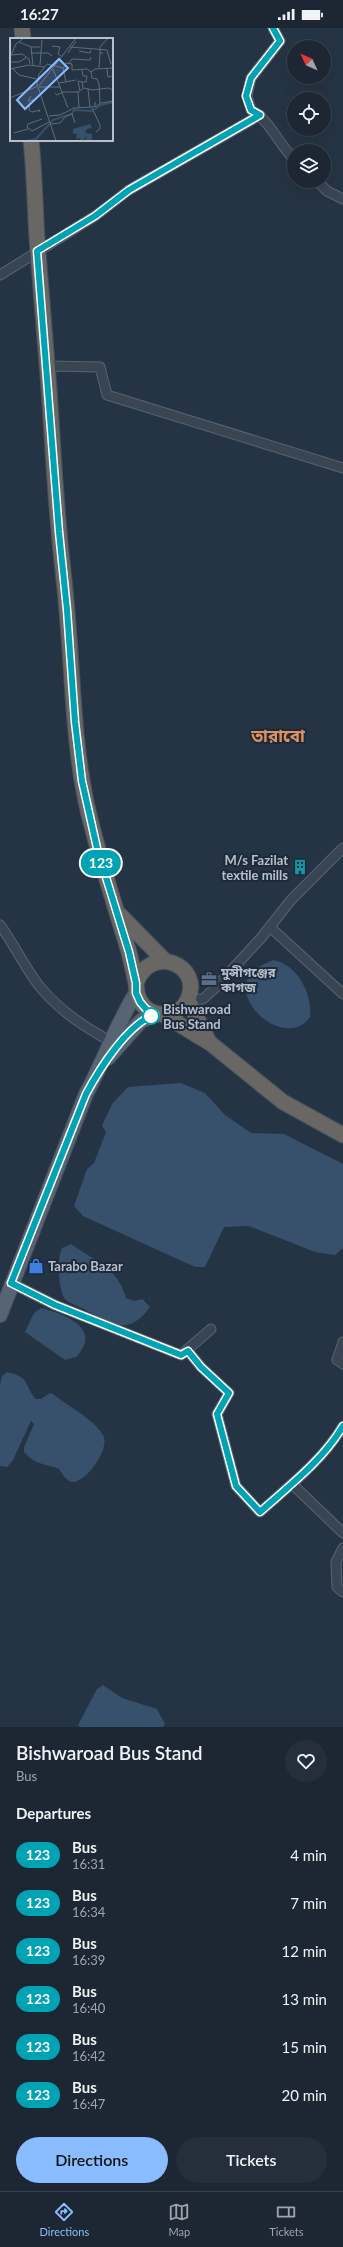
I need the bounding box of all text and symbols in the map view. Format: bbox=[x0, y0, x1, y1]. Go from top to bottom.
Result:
text: 16:27 bbox=[20, 5, 59, 23]
inset map bbox=[10, 38, 113, 141]
north arrow bbox=[287, 40, 331, 84]
map controls bbox=[287, 40, 331, 188]
button: locate bbox=[287, 92, 331, 136]
button: layers bbox=[287, 144, 331, 188]
district label: তারাবো bbox=[250, 725, 305, 746]
line badge: 123 bbox=[78, 850, 124, 876]
place label: M/s Fazilat textile mills bbox=[222, 852, 288, 883]
text: 123 bbox=[89, 854, 113, 871]
building icon: M/s Fazilat textile mills bbox=[291, 858, 309, 876]
place label: মুন্সীগঞ্জের কাগজ bbox=[220, 964, 276, 995]
office icon: মুন্সীগঞ্জের কাগজ bbox=[200, 970, 218, 988]
place label: Bishwaroad Bus Stand bbox=[163, 1001, 231, 1032]
marker: Bishwaroad Bus Stand bbox=[142, 1007, 160, 1025]
shop icon: Tarabo Bazar bbox=[27, 1257, 45, 1275]
place label: Tarabo Bazar bbox=[48, 1258, 123, 1274]
button: heart bbox=[285, 1740, 327, 1782]
text: Bishwaroad Bus Stand bbox=[16, 1741, 203, 1764]
text: Bus bbox=[16, 1768, 37, 1784]
text: Departures bbox=[16, 1804, 91, 1822]
text: Bus bbox=[72, 1838, 97, 1856]
text: 123 bbox=[26, 1846, 50, 1863]
text: 4 min bbox=[290, 1846, 327, 1864]
text: 16:31 bbox=[72, 1856, 105, 1872]
text: Bus bbox=[72, 1886, 97, 1904]
text: 123 bbox=[26, 1894, 50, 1911]
text: 7 min bbox=[290, 1894, 327, 1912]
text: 16:34 bbox=[72, 1904, 105, 1920]
text: Bus bbox=[72, 1934, 97, 1952]
text: 123 bbox=[26, 1942, 50, 1959]
text: 12 min bbox=[281, 1942, 327, 1960]
text: 16:39 bbox=[72, 1952, 105, 1968]
text: Bus bbox=[72, 1982, 97, 2000]
text: 123 bbox=[26, 1990, 50, 2007]
text: 13 min bbox=[281, 1990, 327, 2008]
text: 16:40 bbox=[72, 2000, 105, 2016]
text: Bus bbox=[72, 2030, 97, 2048]
text: 123 bbox=[26, 2038, 50, 2055]
text: 15 min bbox=[281, 2038, 327, 2056]
text: 16:42 bbox=[72, 2048, 105, 2064]
text: Bus bbox=[72, 2078, 97, 2096]
text: 123 bbox=[26, 2086, 50, 2103]
text: 20 min bbox=[281, 2086, 327, 2104]
text: 16:47 bbox=[72, 2096, 105, 2112]
button: Directions bbox=[16, 2137, 168, 2183]
button: Tickets bbox=[176, 2137, 327, 2183]
tab: Directions bbox=[40, 2201, 89, 2238]
tab: Map bbox=[168, 2201, 190, 2238]
tab: Tickets bbox=[269, 2201, 303, 2238]

